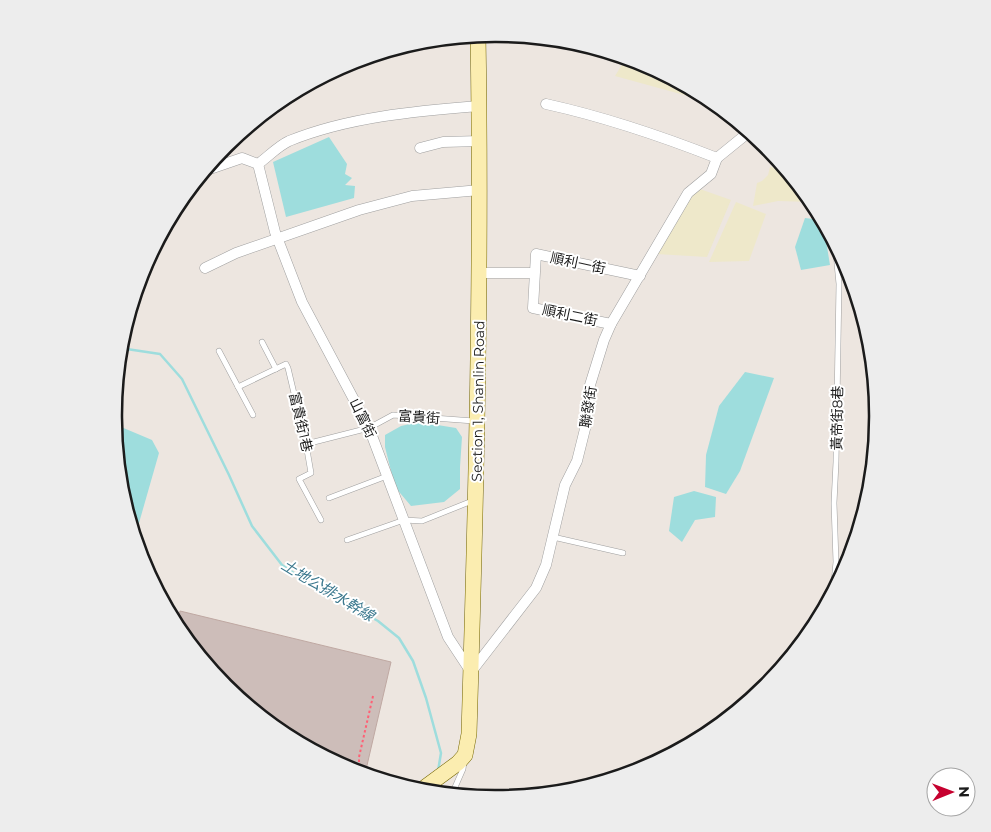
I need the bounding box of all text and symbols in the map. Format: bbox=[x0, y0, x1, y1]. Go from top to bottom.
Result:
street label: 順利一街 bbox=[549, 248, 607, 278]
street label: 順利二街 bbox=[541, 300, 599, 330]
street label: Section 1, Shanlin Road bbox=[468, 320, 488, 482]
street label: 聯發街 bbox=[576, 385, 600, 429]
street label: 黃帝街8巷 bbox=[827, 385, 847, 451]
street label: 富貴街1巷 bbox=[285, 390, 317, 454]
street label: 山富街 bbox=[346, 395, 380, 441]
street label: 富貴街 bbox=[397, 407, 441, 427]
water label: 土地公排水幹線 bbox=[278, 555, 380, 626]
north arrow bbox=[926, 767, 976, 817]
text: N bbox=[955, 786, 973, 798]

